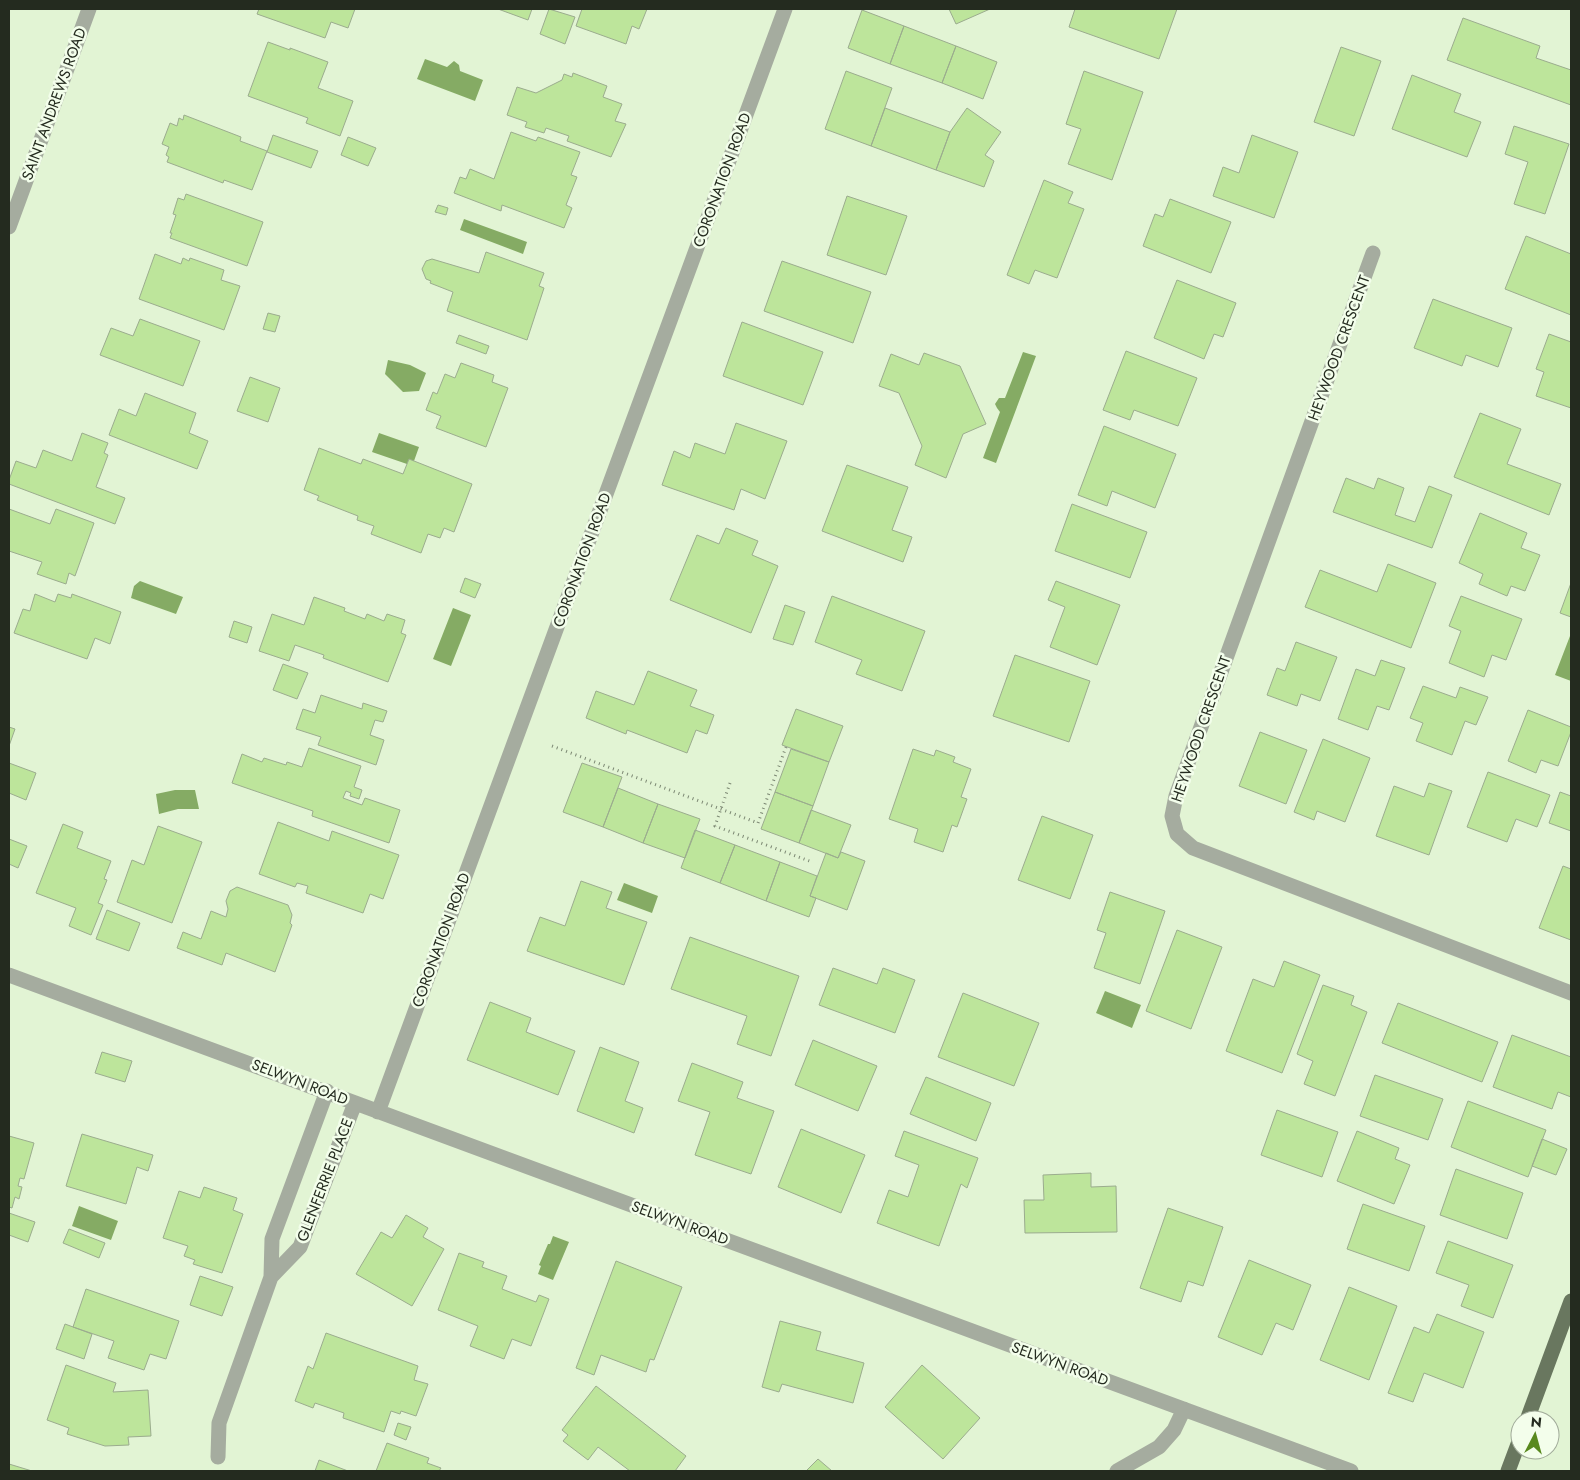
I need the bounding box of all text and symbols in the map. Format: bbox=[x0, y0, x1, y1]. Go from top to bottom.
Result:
street label: SAINT ANDREWS ROAD bbox=[16, 25, 92, 183]
street label: CORONATION ROAD bbox=[687, 110, 757, 250]
street label: HEYWOOD CRESCENT bbox=[1302, 272, 1376, 424]
street label: CORONATION ROAD bbox=[547, 490, 617, 630]
street label: HEYWOOD CRESCENT bbox=[1166, 653, 1236, 805]
street label: CORONATION ROAD bbox=[406, 870, 476, 1010]
street label: SELWYN ROAD bbox=[249, 1054, 351, 1110]
street label: GLENFERRIE PLACE bbox=[291, 1115, 359, 1245]
street label: SELWYN ROAD bbox=[628, 1195, 732, 1251]
street label: SELWYN ROAD bbox=[1008, 1336, 1112, 1392]
north arrow bbox=[1510, 1410, 1560, 1460]
text: N bbox=[1530, 1412, 1543, 1433]

